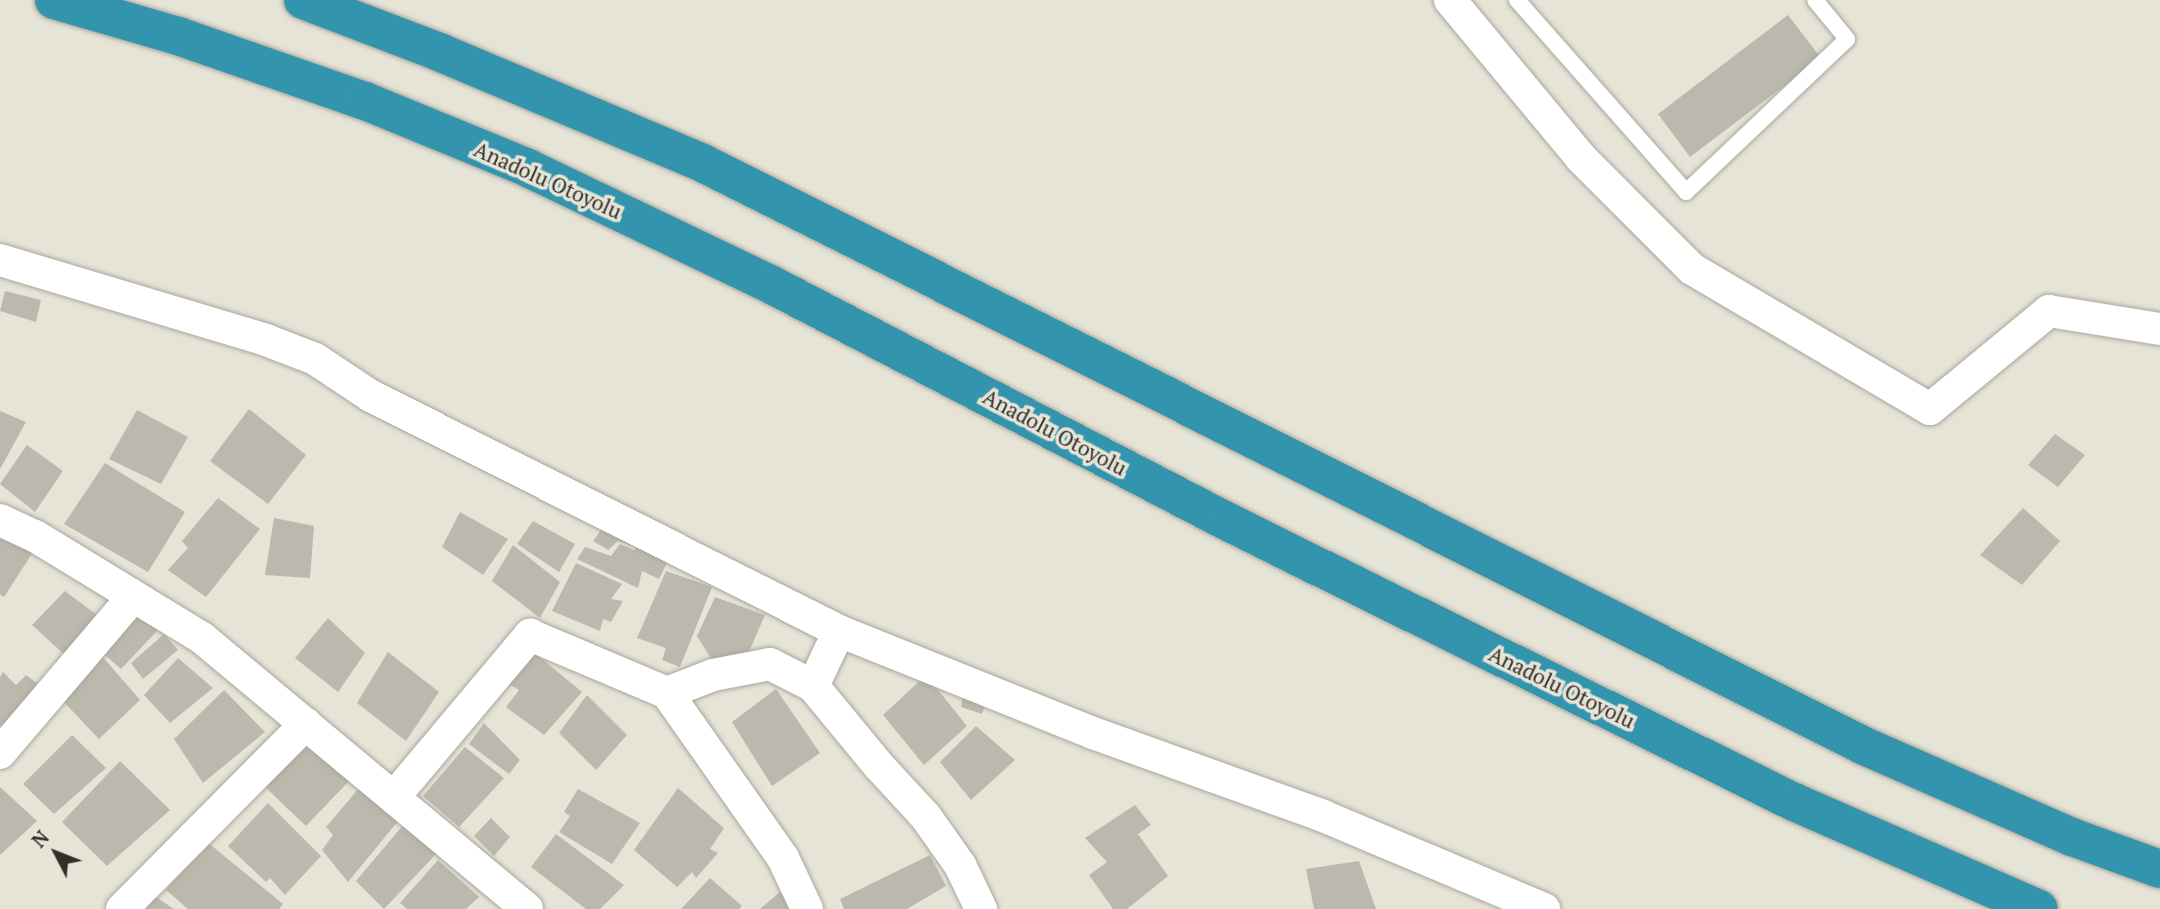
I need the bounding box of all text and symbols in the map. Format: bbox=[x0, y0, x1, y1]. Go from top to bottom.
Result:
street label: Anadolu Otoyolu bbox=[470, 136, 626, 224]
street label: Anadolu Otoyolu bbox=[979, 384, 1131, 480]
street label: Anadolu Otoyolu bbox=[1485, 641, 1639, 733]
north arrow bbox=[21, 818, 91, 888]
text: N bbox=[26, 825, 54, 852]

